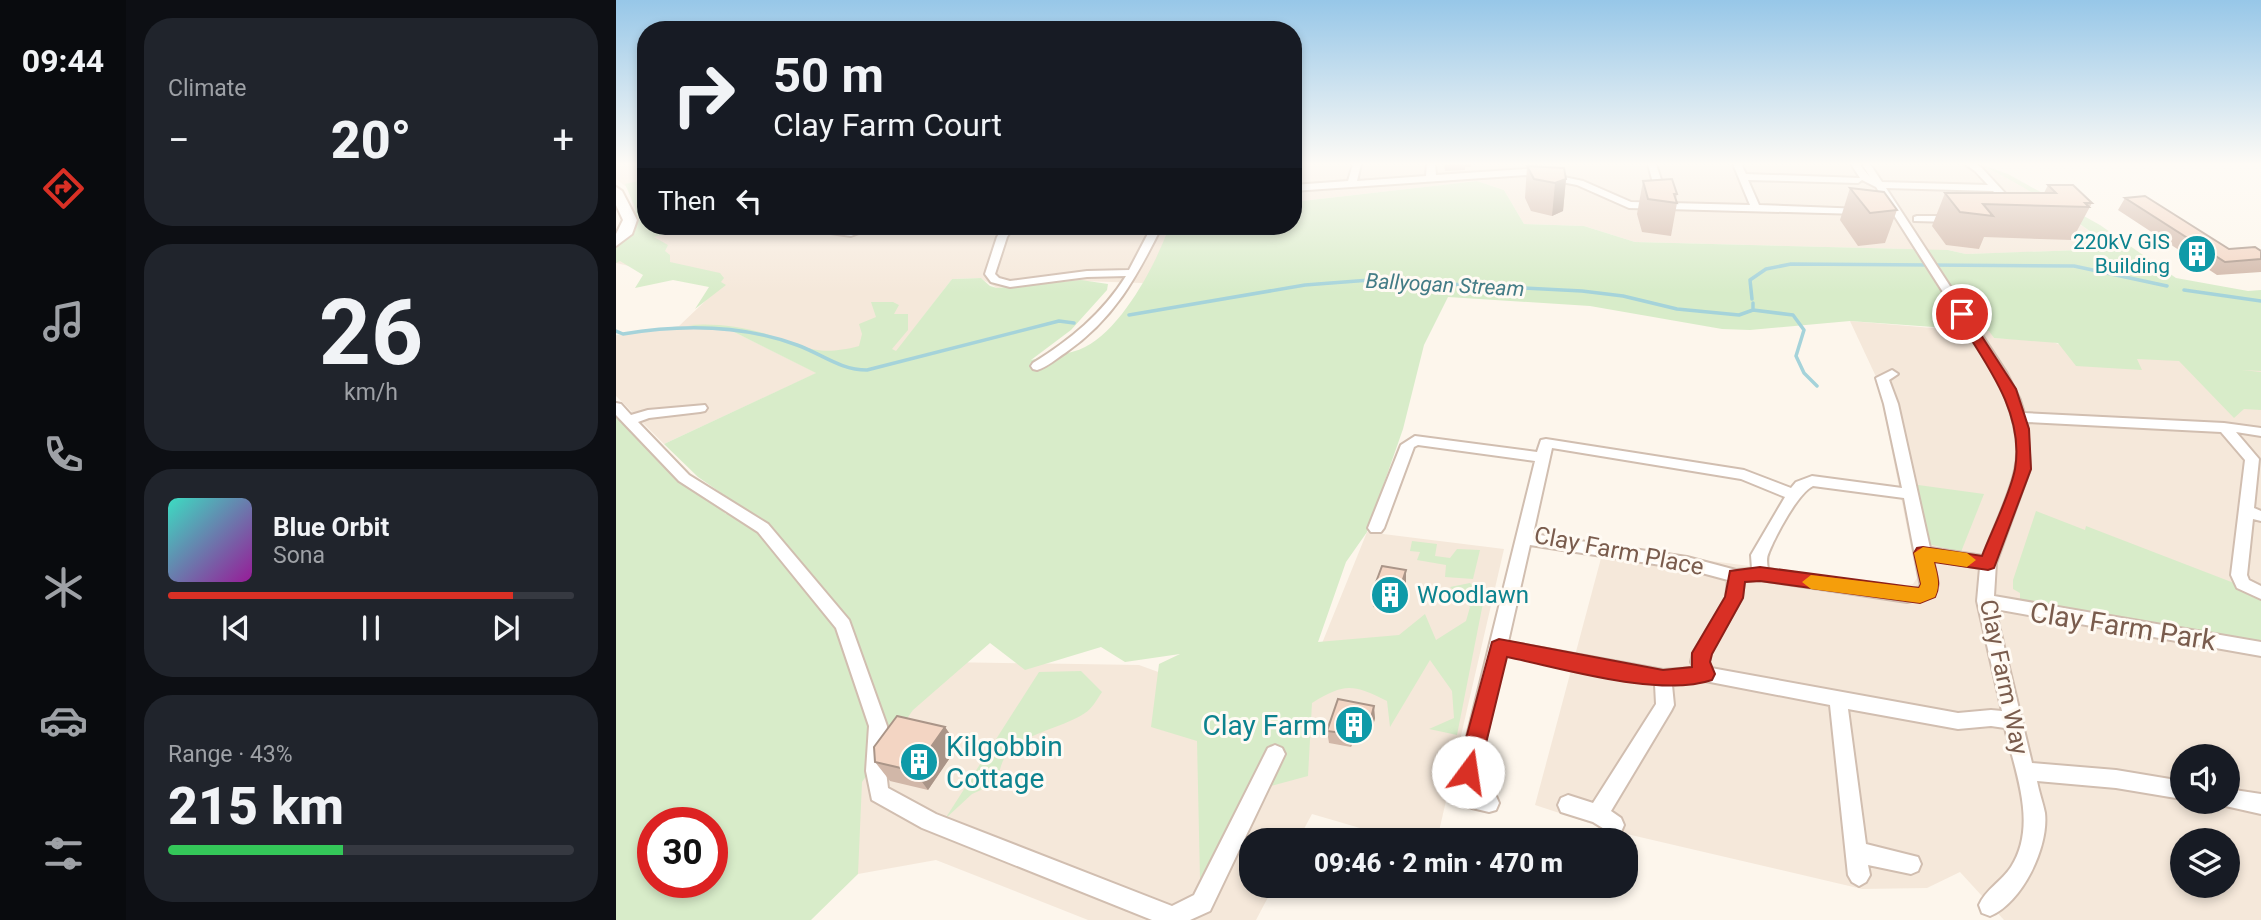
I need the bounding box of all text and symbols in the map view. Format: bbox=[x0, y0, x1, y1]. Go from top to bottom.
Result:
text: 09:44 bbox=[22, 42, 104, 80]
text: 50 m bbox=[773, 47, 884, 104]
icon: right bbox=[658, 49, 749, 140]
text: Climate bbox=[168, 75, 247, 102]
text: Clay Farm Court bbox=[773, 106, 1002, 144]
text: 20° bbox=[331, 110, 411, 171]
text: − bbox=[168, 118, 190, 162]
text: + bbox=[552, 118, 574, 162]
icon: directions bbox=[39, 164, 88, 213]
icon: left bbox=[730, 182, 768, 220]
text: Then bbox=[658, 186, 716, 216]
place label: 220kV GIS Building bbox=[2073, 230, 2170, 278]
building icon: 220kV GIS Building bbox=[2176, 233, 2218, 275]
water label: Ballyogan Stream bbox=[1365, 269, 1525, 301]
text: 26 bbox=[319, 280, 423, 386]
pin bbox=[1932, 284, 1992, 344]
icon: arrive bbox=[1943, 295, 1981, 333]
icon: music bbox=[39, 297, 88, 346]
text: km/h bbox=[344, 379, 398, 406]
icon: phone bbox=[39, 430, 88, 479]
text: Blue Orbit bbox=[273, 512, 389, 542]
street label: Clay Farm Place bbox=[1532, 521, 1706, 581]
text: Sona bbox=[273, 542, 325, 569]
icon: climate bbox=[39, 563, 88, 612]
building icon: Woodlawn bbox=[1369, 574, 1411, 616]
place label: Woodlawn bbox=[1417, 581, 1529, 609]
street label: Clay Farm Park bbox=[2028, 595, 2219, 658]
street label: Clay Farm Way bbox=[1974, 597, 2034, 758]
icon: previous bbox=[217, 609, 255, 647]
icon: pause bbox=[352, 609, 390, 647]
icon: next bbox=[487, 609, 525, 647]
icon: car bbox=[39, 696, 88, 745]
building icon: Clay Farm bbox=[1333, 704, 1375, 746]
place label: Clay Farm bbox=[1202, 709, 1327, 742]
place label: Kilgobbin Cottage bbox=[946, 730, 1063, 795]
position arrow bbox=[1431, 735, 1505, 809]
text: Range · 43% bbox=[168, 741, 293, 768]
building icon: Kilgobbin Cottage bbox=[898, 741, 940, 783]
map controls bbox=[2170, 744, 2240, 898]
button: sound bbox=[2170, 744, 2240, 814]
text: 215 km bbox=[168, 776, 344, 837]
speed limit sign: 30 bbox=[637, 807, 728, 898]
button: layers bbox=[2170, 828, 2240, 898]
icon: filters bbox=[39, 829, 88, 878]
text: 09:46 · 2 min · 470 m bbox=[1314, 848, 1563, 878]

